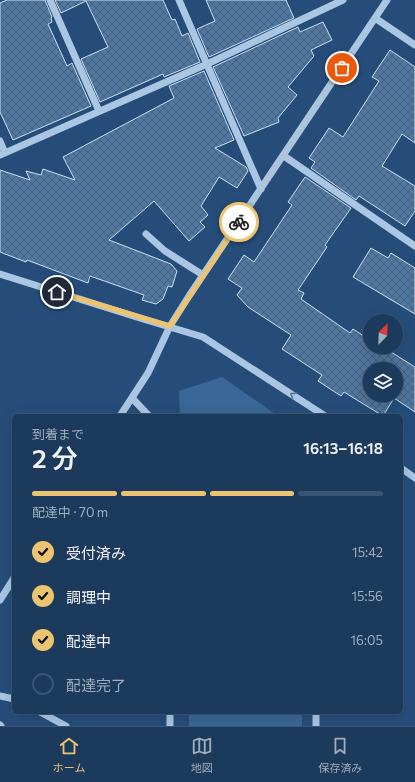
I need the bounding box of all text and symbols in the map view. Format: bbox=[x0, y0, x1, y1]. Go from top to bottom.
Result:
pin bbox=[325, 51, 359, 85]
icon: bag bbox=[331, 57, 353, 79]
courier bbox=[219, 202, 259, 242]
icon: bike bbox=[228, 211, 250, 233]
pin bbox=[40, 275, 74, 309]
icon: home bbox=[46, 281, 68, 303]
north arrow bbox=[363, 314, 403, 354]
map controls bbox=[363, 314, 403, 402]
button: layers bbox=[363, 362, 403, 402]
one-way arrow bbox=[290, 393, 297, 400]
text: 到着まで bbox=[32, 426, 84, 442]
text: 16:13–16:18 bbox=[303, 439, 383, 457]
text: 2 分 bbox=[32, 442, 78, 473]
text: 配達中 · 70 m bbox=[32, 504, 108, 520]
icon: check bbox=[32, 541, 54, 563]
text: 受付済み bbox=[66, 544, 126, 562]
text: 15:42 bbox=[352, 544, 383, 560]
icon: check bbox=[32, 585, 54, 607]
text: 調理中 bbox=[66, 588, 111, 606]
text: 15:56 bbox=[352, 588, 383, 604]
icon: check bbox=[32, 629, 54, 651]
text: 配達中 bbox=[66, 632, 111, 650]
text: 16:05 bbox=[351, 632, 383, 648]
text: 配達完了 bbox=[66, 676, 126, 694]
tab: ホーム bbox=[53, 735, 85, 775]
tab: 地図 bbox=[191, 735, 213, 775]
tab: 保存済み bbox=[318, 735, 362, 775]

